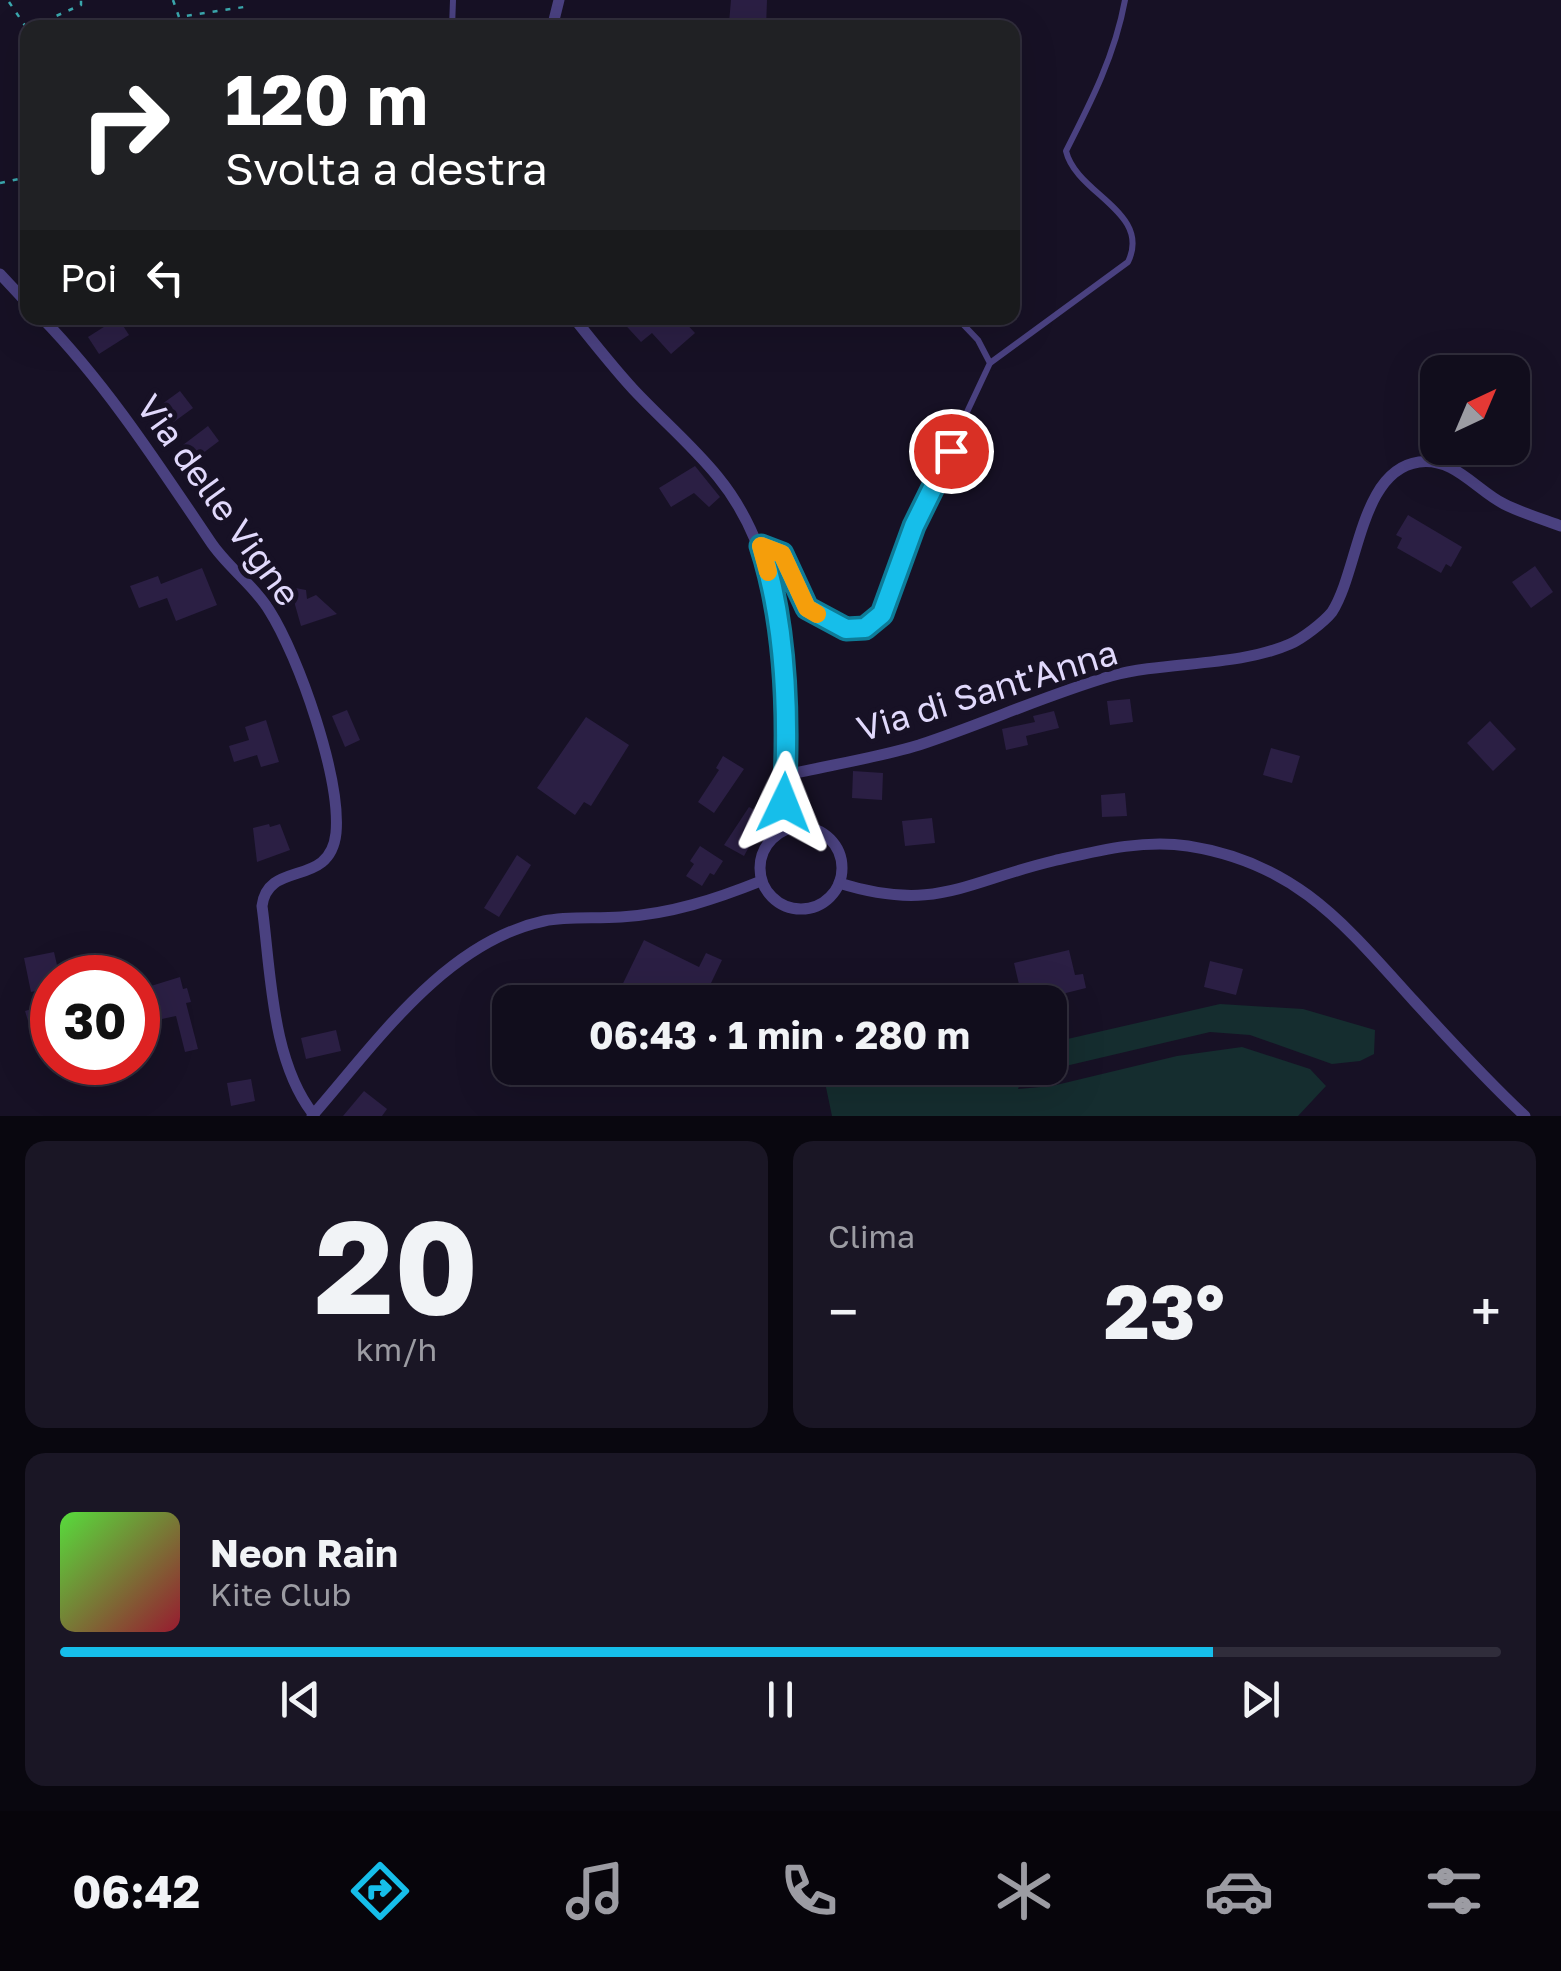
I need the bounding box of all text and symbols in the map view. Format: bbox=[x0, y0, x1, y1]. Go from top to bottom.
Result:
text: 120 m bbox=[225, 56, 428, 140]
icon: right bbox=[60, 60, 190, 190]
text: Svolta a destra bbox=[225, 141, 548, 195]
icon: left bbox=[138, 250, 193, 305]
text: Poi bbox=[60, 255, 118, 300]
north arrow bbox=[1420, 355, 1530, 465]
map controls bbox=[1420, 355, 1530, 465]
street label: Via delle Vigne bbox=[128, 386, 310, 614]
pin bbox=[909, 409, 994, 494]
icon: arrive bbox=[924, 424, 979, 479]
street label: Via di Sant'Anna bbox=[852, 630, 1122, 750]
position arrow bbox=[732, 751, 836, 855]
speed limit sign: 30 bbox=[30, 955, 160, 1085]
text: 06:43 · 1 min · 280 m bbox=[589, 1012, 970, 1057]
text: 20 bbox=[315, 1187, 478, 1343]
text: Clima bbox=[828, 1217, 915, 1255]
text: 23° bbox=[1104, 1265, 1225, 1356]
text: − bbox=[828, 1278, 858, 1344]
text: + bbox=[1471, 1278, 1501, 1344]
text: km/h bbox=[356, 1330, 437, 1368]
text: Neon Rain bbox=[210, 1530, 398, 1575]
text: Kite Club bbox=[210, 1575, 351, 1613]
icon: previous bbox=[273, 1672, 328, 1727]
icon: pause bbox=[753, 1672, 808, 1727]
icon: next bbox=[1233, 1672, 1288, 1727]
icon: directions bbox=[345, 1856, 415, 1926]
icon: music bbox=[560, 1856, 630, 1926]
icon: phone bbox=[774, 1856, 844, 1926]
icon: climate bbox=[989, 1856, 1059, 1926]
icon: car bbox=[1204, 1856, 1274, 1926]
icon: filters bbox=[1419, 1856, 1489, 1926]
text: 06:42 bbox=[72, 1864, 200, 1918]

